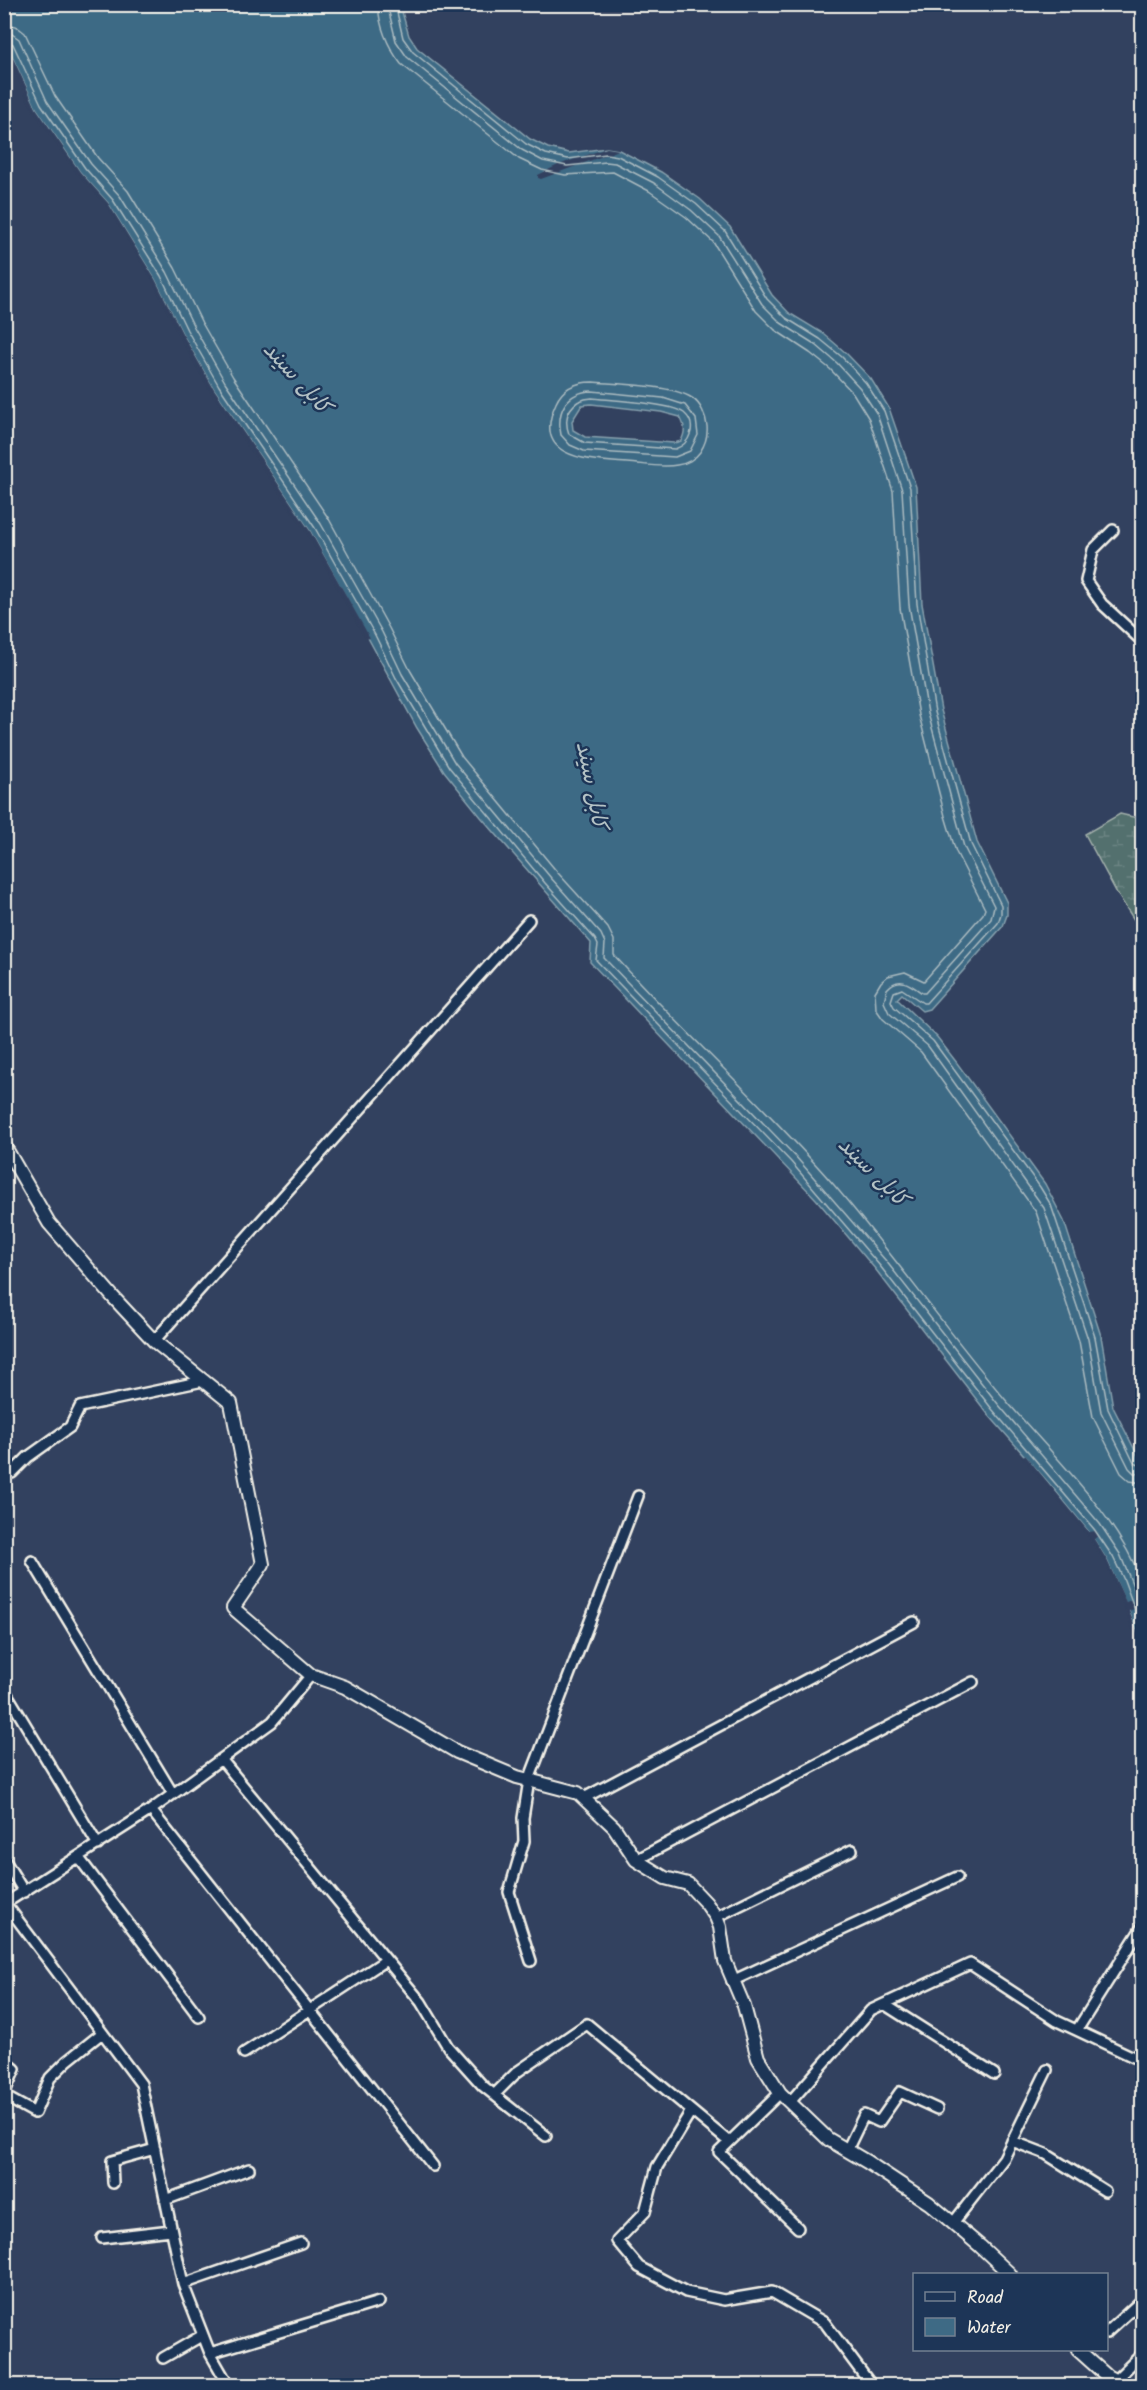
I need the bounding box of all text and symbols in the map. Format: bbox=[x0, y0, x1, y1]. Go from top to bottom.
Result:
water label: کابل سيند bbox=[254, 334, 341, 426]
water label: کابل سيند bbox=[565, 739, 617, 835]
water label: کابل سيند bbox=[829, 1129, 918, 1219]
legend bbox=[913, 2273, 1108, 2351]
text: Road bbox=[967, 2284, 1004, 2313]
text: Water bbox=[967, 2314, 1012, 2343]

